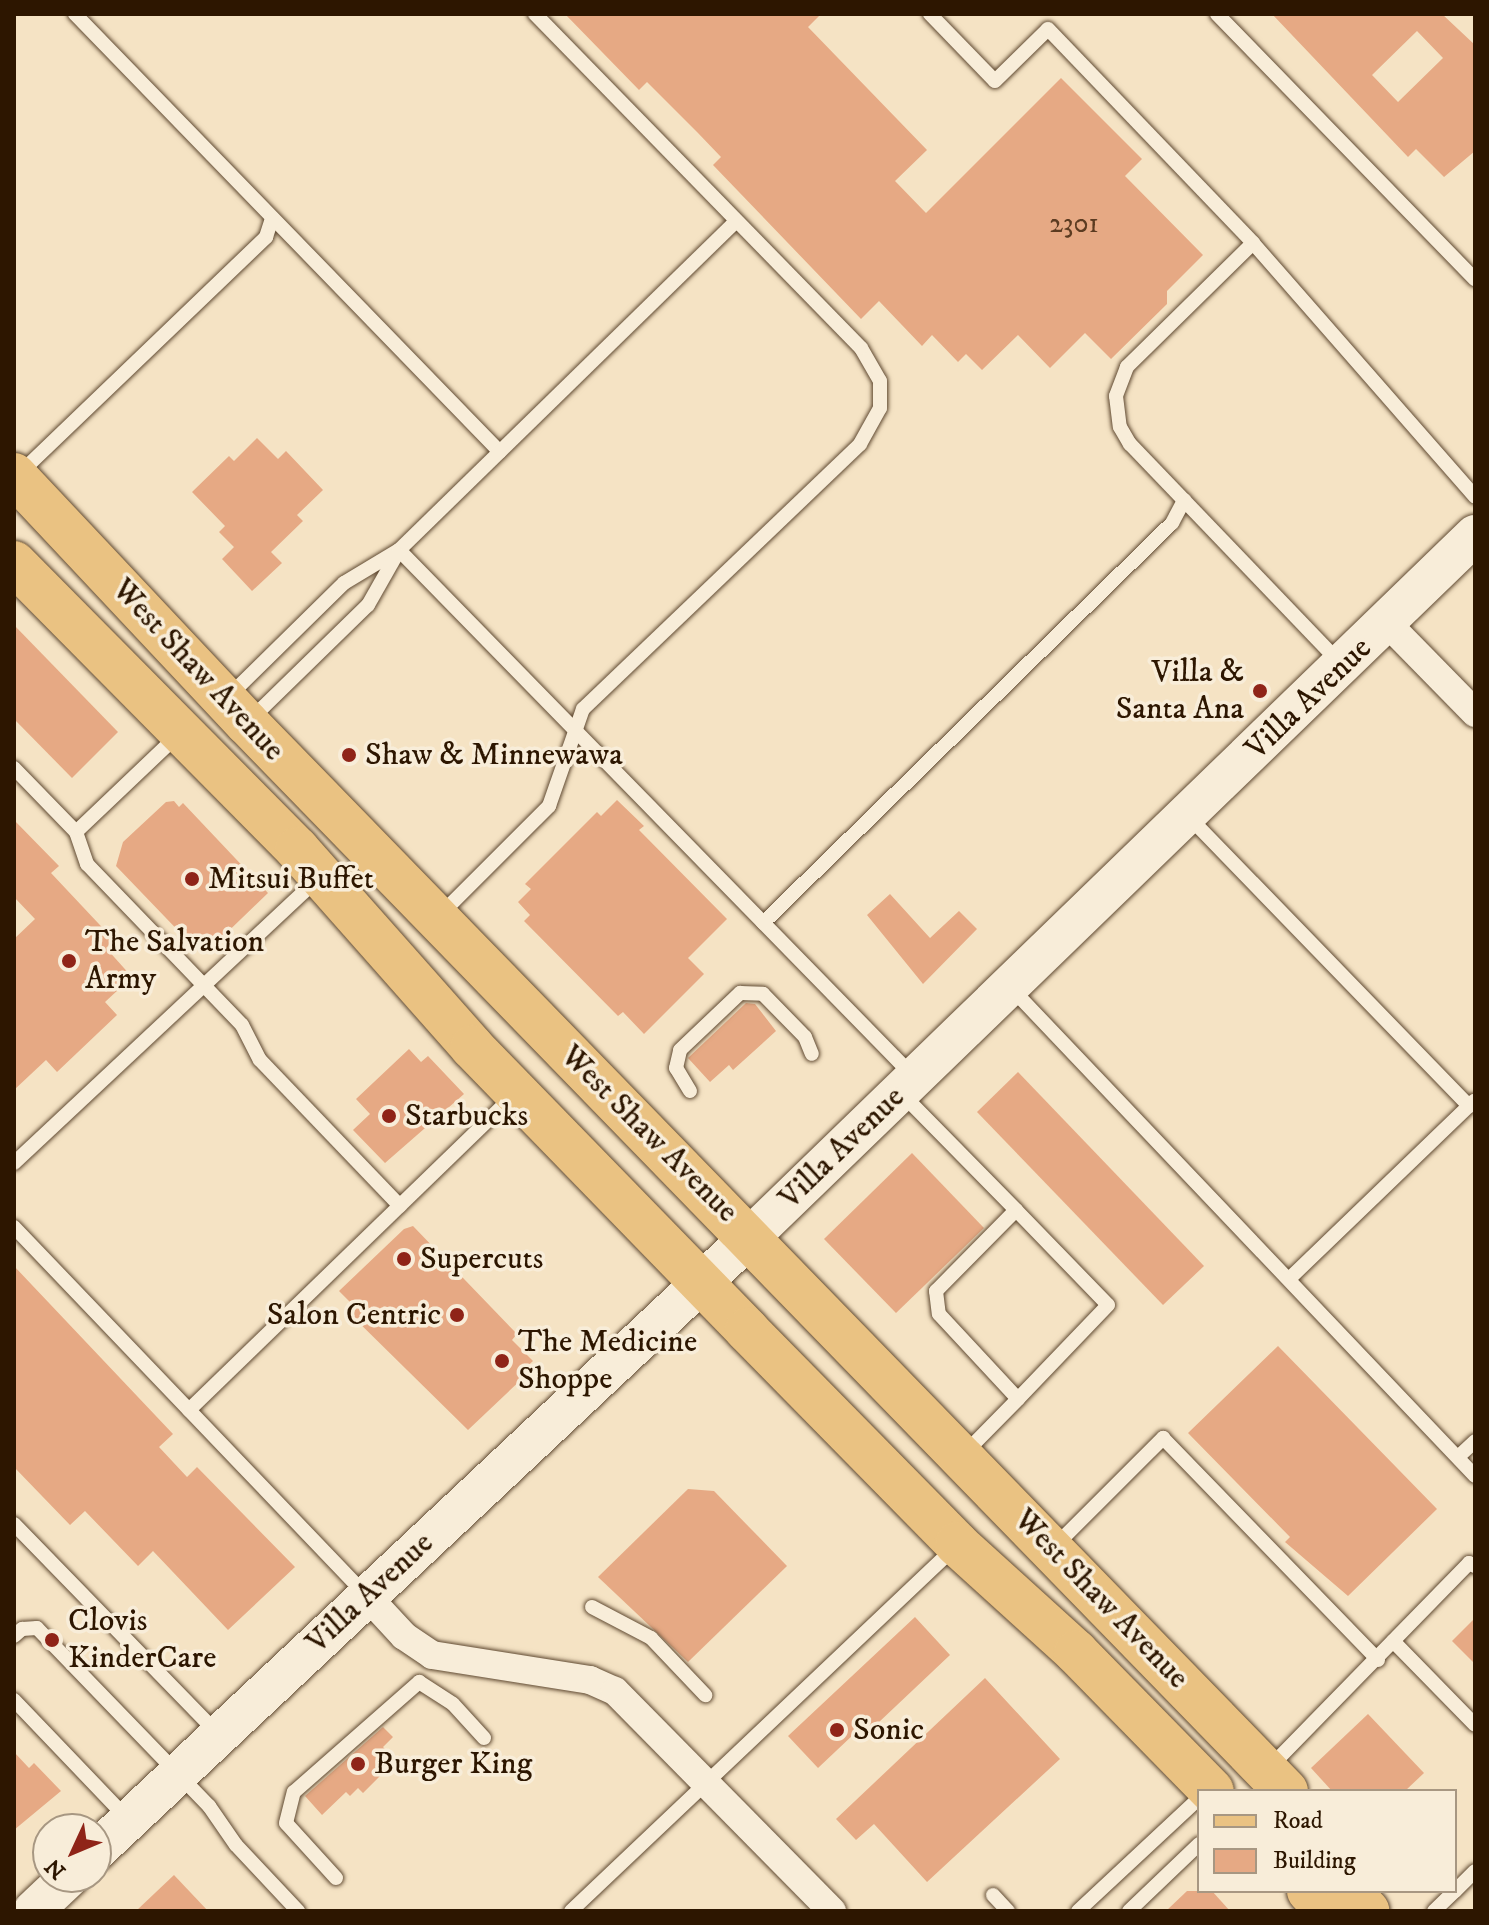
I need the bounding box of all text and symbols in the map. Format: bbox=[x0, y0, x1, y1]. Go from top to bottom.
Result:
house number: 2301 bbox=[1049, 207, 1099, 241]
street label: West Shaw Avenue bbox=[104, 571, 292, 769]
street label: Villa Avenue bbox=[1238, 630, 1380, 768]
place label: Villa & Santa Ana bbox=[1116, 654, 1244, 729]
marker: Villa & Santa Ana bbox=[1251, 682, 1269, 700]
place label: Shaw & Minnewawa bbox=[365, 736, 623, 774]
marker: Shaw & Minnewawa bbox=[340, 746, 358, 764]
place label: Mitsui Buffet bbox=[208, 860, 374, 898]
marker: Mitsui Buffet bbox=[183, 870, 201, 888]
place label: The Salvation Army bbox=[85, 924, 264, 999]
marker: The Salvation Army bbox=[60, 952, 78, 970]
street label: West Shaw Avenue bbox=[552, 1037, 746, 1231]
street label: Villa Avenue bbox=[771, 1079, 913, 1217]
place label: Starbucks bbox=[405, 1097, 528, 1135]
marker: Starbucks bbox=[380, 1107, 398, 1125]
place label: Supercuts bbox=[420, 1240, 544, 1278]
marker: Supercuts bbox=[395, 1250, 413, 1268]
place label: Salon Centric bbox=[267, 1296, 441, 1334]
marker: Salon Centric bbox=[448, 1306, 466, 1324]
place label: The Medicine Shoppe bbox=[518, 1324, 697, 1399]
marker: The Medicine Shoppe bbox=[493, 1352, 511, 1370]
street label: West Shaw Avenue bbox=[1005, 1501, 1197, 1697]
street label: Villa Avenue bbox=[298, 1524, 442, 1662]
place label: Clovis KinderCare bbox=[68, 1603, 217, 1678]
marker: Clovis KinderCare bbox=[43, 1631, 61, 1649]
place label: Sonic bbox=[853, 1711, 924, 1749]
marker: Sonic bbox=[828, 1721, 846, 1739]
place label: Burger King bbox=[374, 1745, 532, 1783]
marker: Burger King bbox=[349, 1755, 367, 1773]
legend bbox=[1197, 1789, 1457, 1893]
text: Road bbox=[1273, 1806, 1323, 1836]
north arrow bbox=[32, 1813, 112, 1893]
text: Building bbox=[1273, 1846, 1356, 1876]
text: N bbox=[40, 1853, 72, 1885]

